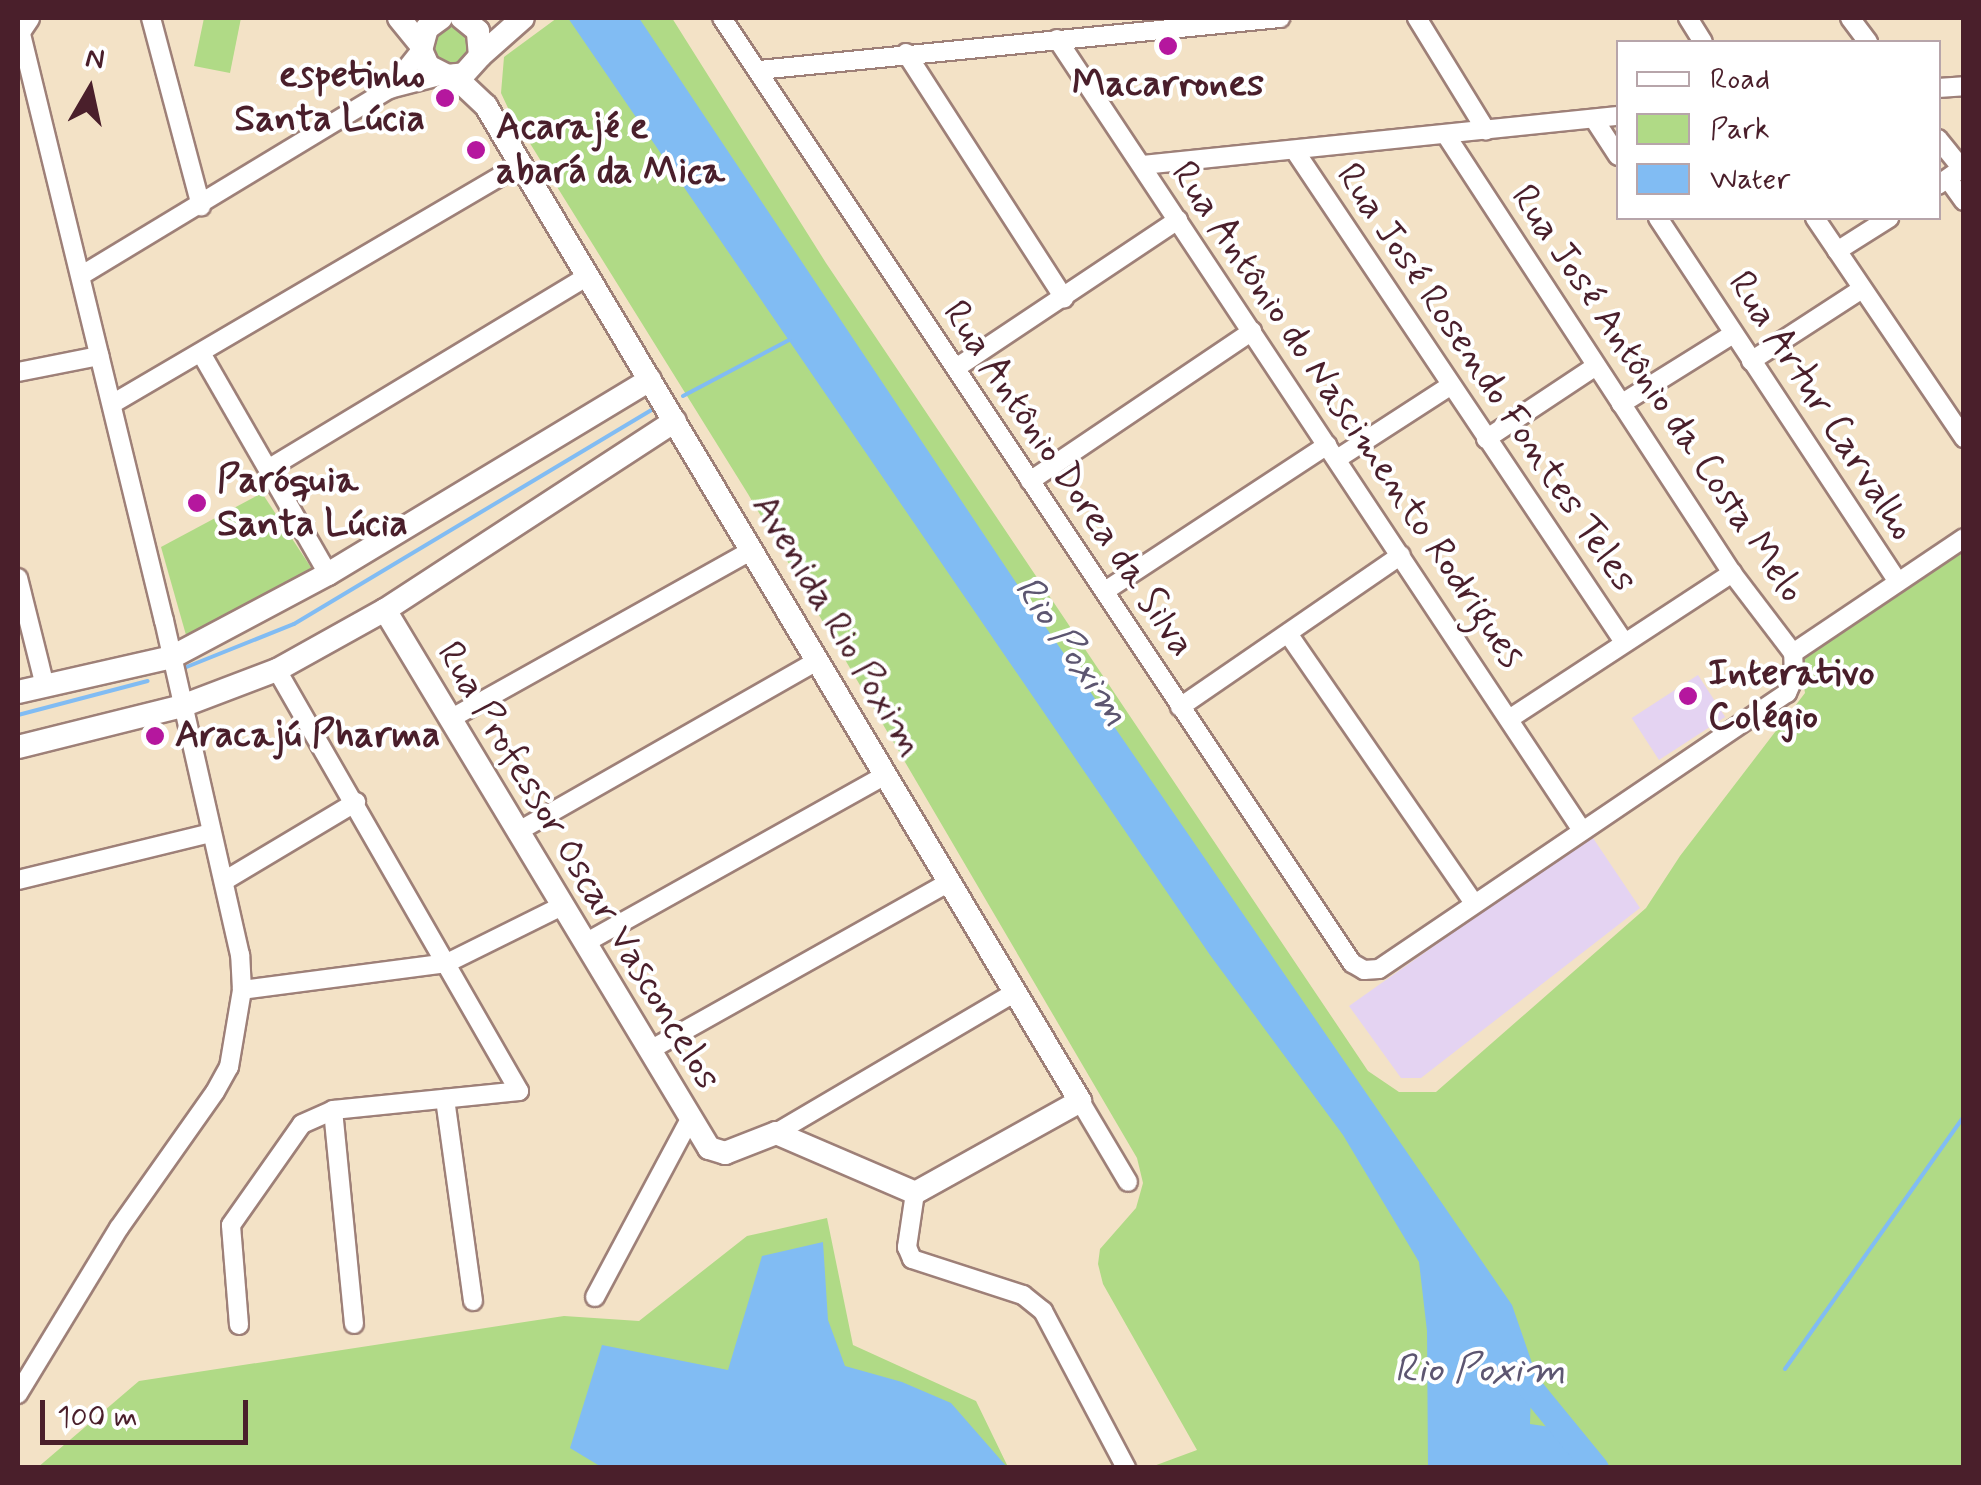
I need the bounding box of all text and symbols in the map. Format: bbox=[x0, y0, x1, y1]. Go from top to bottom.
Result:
marker: Macarrones bbox=[1157, 35, 1179, 57]
north arrow bbox=[40, 40, 140, 140]
text: N bbox=[83, 40, 107, 80]
legend bbox=[1616, 40, 1941, 220]
place label: espetinho Santa Lúcia bbox=[234, 53, 425, 142]
text: Road bbox=[1710, 60, 1770, 99]
place label: Macarrones bbox=[1072, 62, 1264, 108]
marker: espetinho Santa Lúcia bbox=[434, 87, 456, 109]
place label: Acarajé e abará da Mica bbox=[496, 105, 721, 194]
text: Park bbox=[1710, 110, 1770, 149]
marker: Acarajé e abará da Mica bbox=[465, 139, 487, 161]
street label: Rua Antônio do Nascimento Rodrigues bbox=[1162, 156, 1532, 674]
text: Water bbox=[1710, 160, 1790, 199]
street label: Rua José Rosendo Fontes Teles bbox=[1330, 162, 1642, 594]
street label: Rua José Antônio da Costa Melo bbox=[1499, 175, 1815, 613]
street label: Rua Artur Carvalho bbox=[1717, 262, 1925, 550]
street label: Rua Antônio Dorea da Silva bbox=[931, 291, 1205, 667]
place label: Paróquia Santa Lúcia bbox=[217, 458, 408, 548]
street label: Avenida Rio Poxim bbox=[741, 487, 933, 765]
marker: Paróquia Santa Lúcia bbox=[186, 492, 208, 514]
water label: Rio Poxim bbox=[1004, 568, 1140, 734]
street label: Rua Professor Oscar Vasconcelos bbox=[425, 632, 731, 1100]
place label: Interativo Colégio bbox=[1708, 651, 1875, 741]
marker: Interativo Colégio bbox=[1677, 685, 1699, 707]
place label: Aracajú Pharma bbox=[175, 713, 440, 759]
marker: Aracajú Pharma bbox=[144, 725, 166, 747]
water label: Rio Poxim bbox=[1396, 1346, 1564, 1394]
scale bar bbox=[45, 1380, 252, 1442]
text: 100 m bbox=[57, 1398, 138, 1437]

